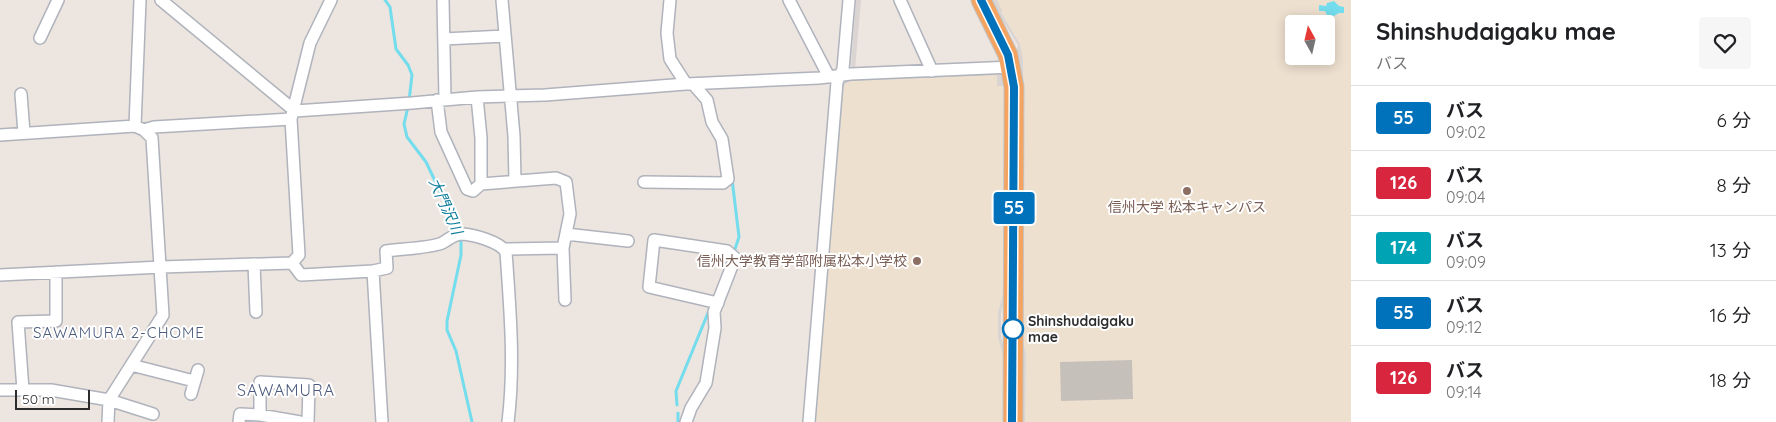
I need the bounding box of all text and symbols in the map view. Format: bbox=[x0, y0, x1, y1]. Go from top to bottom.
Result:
north arrow bbox=[1285, 15, 1335, 65]
map controls bbox=[1285, 15, 1335, 65]
text: Shinshudaigaku mae bbox=[1376, 16, 1616, 46]
button: heart bbox=[1699, 17, 1751, 69]
text: バス bbox=[1376, 53, 1408, 73]
text: バス bbox=[1446, 98, 1484, 122]
text: 55 bbox=[1393, 106, 1414, 129]
text: 6 分 bbox=[1717, 108, 1751, 132]
text: 09:02 bbox=[1446, 122, 1486, 142]
text: バス bbox=[1446, 163, 1484, 187]
text: 126 bbox=[1390, 171, 1417, 194]
text: 8 分 bbox=[1717, 173, 1751, 197]
water label: 大門沢川 bbox=[425, 175, 468, 239]
marker: 信州大学 松本キャンパス bbox=[1181, 185, 1193, 197]
text: 09:04 bbox=[1446, 187, 1485, 207]
line badge: 55 bbox=[992, 192, 1036, 224]
text: 55 bbox=[1004, 196, 1024, 219]
place label: 信州大学 松本キャンパス bbox=[1108, 198, 1266, 216]
text: バス bbox=[1446, 228, 1484, 252]
text: 174 bbox=[1390, 236, 1417, 259]
text: 13 分 bbox=[1710, 238, 1751, 262]
place label: 信州大学教育学部附属松本小学校 bbox=[697, 252, 907, 270]
text: 09:09 bbox=[1446, 252, 1486, 272]
marker: 信州大学教育学部附属松本小学校 bbox=[911, 255, 923, 267]
text: バス bbox=[1446, 293, 1484, 317]
text: 55 bbox=[1393, 301, 1414, 324]
text: 16 分 bbox=[1710, 303, 1751, 327]
place label: Shinshudaigaku mae bbox=[1028, 312, 1134, 346]
text: 09:12 bbox=[1446, 317, 1482, 337]
marker: Shinshudaigaku mae bbox=[1002, 318, 1024, 340]
district label: SAWAMURA 2-CHOME bbox=[33, 323, 205, 342]
text: バス bbox=[1446, 358, 1484, 382]
text: 126 bbox=[1390, 366, 1417, 389]
text: 18 分 bbox=[1710, 368, 1751, 392]
district label: SAWAMURA bbox=[237, 380, 335, 400]
text: 09:14 bbox=[1446, 382, 1482, 402]
scale bar bbox=[15, 387, 90, 410]
text: 50 m bbox=[22, 390, 55, 408]

